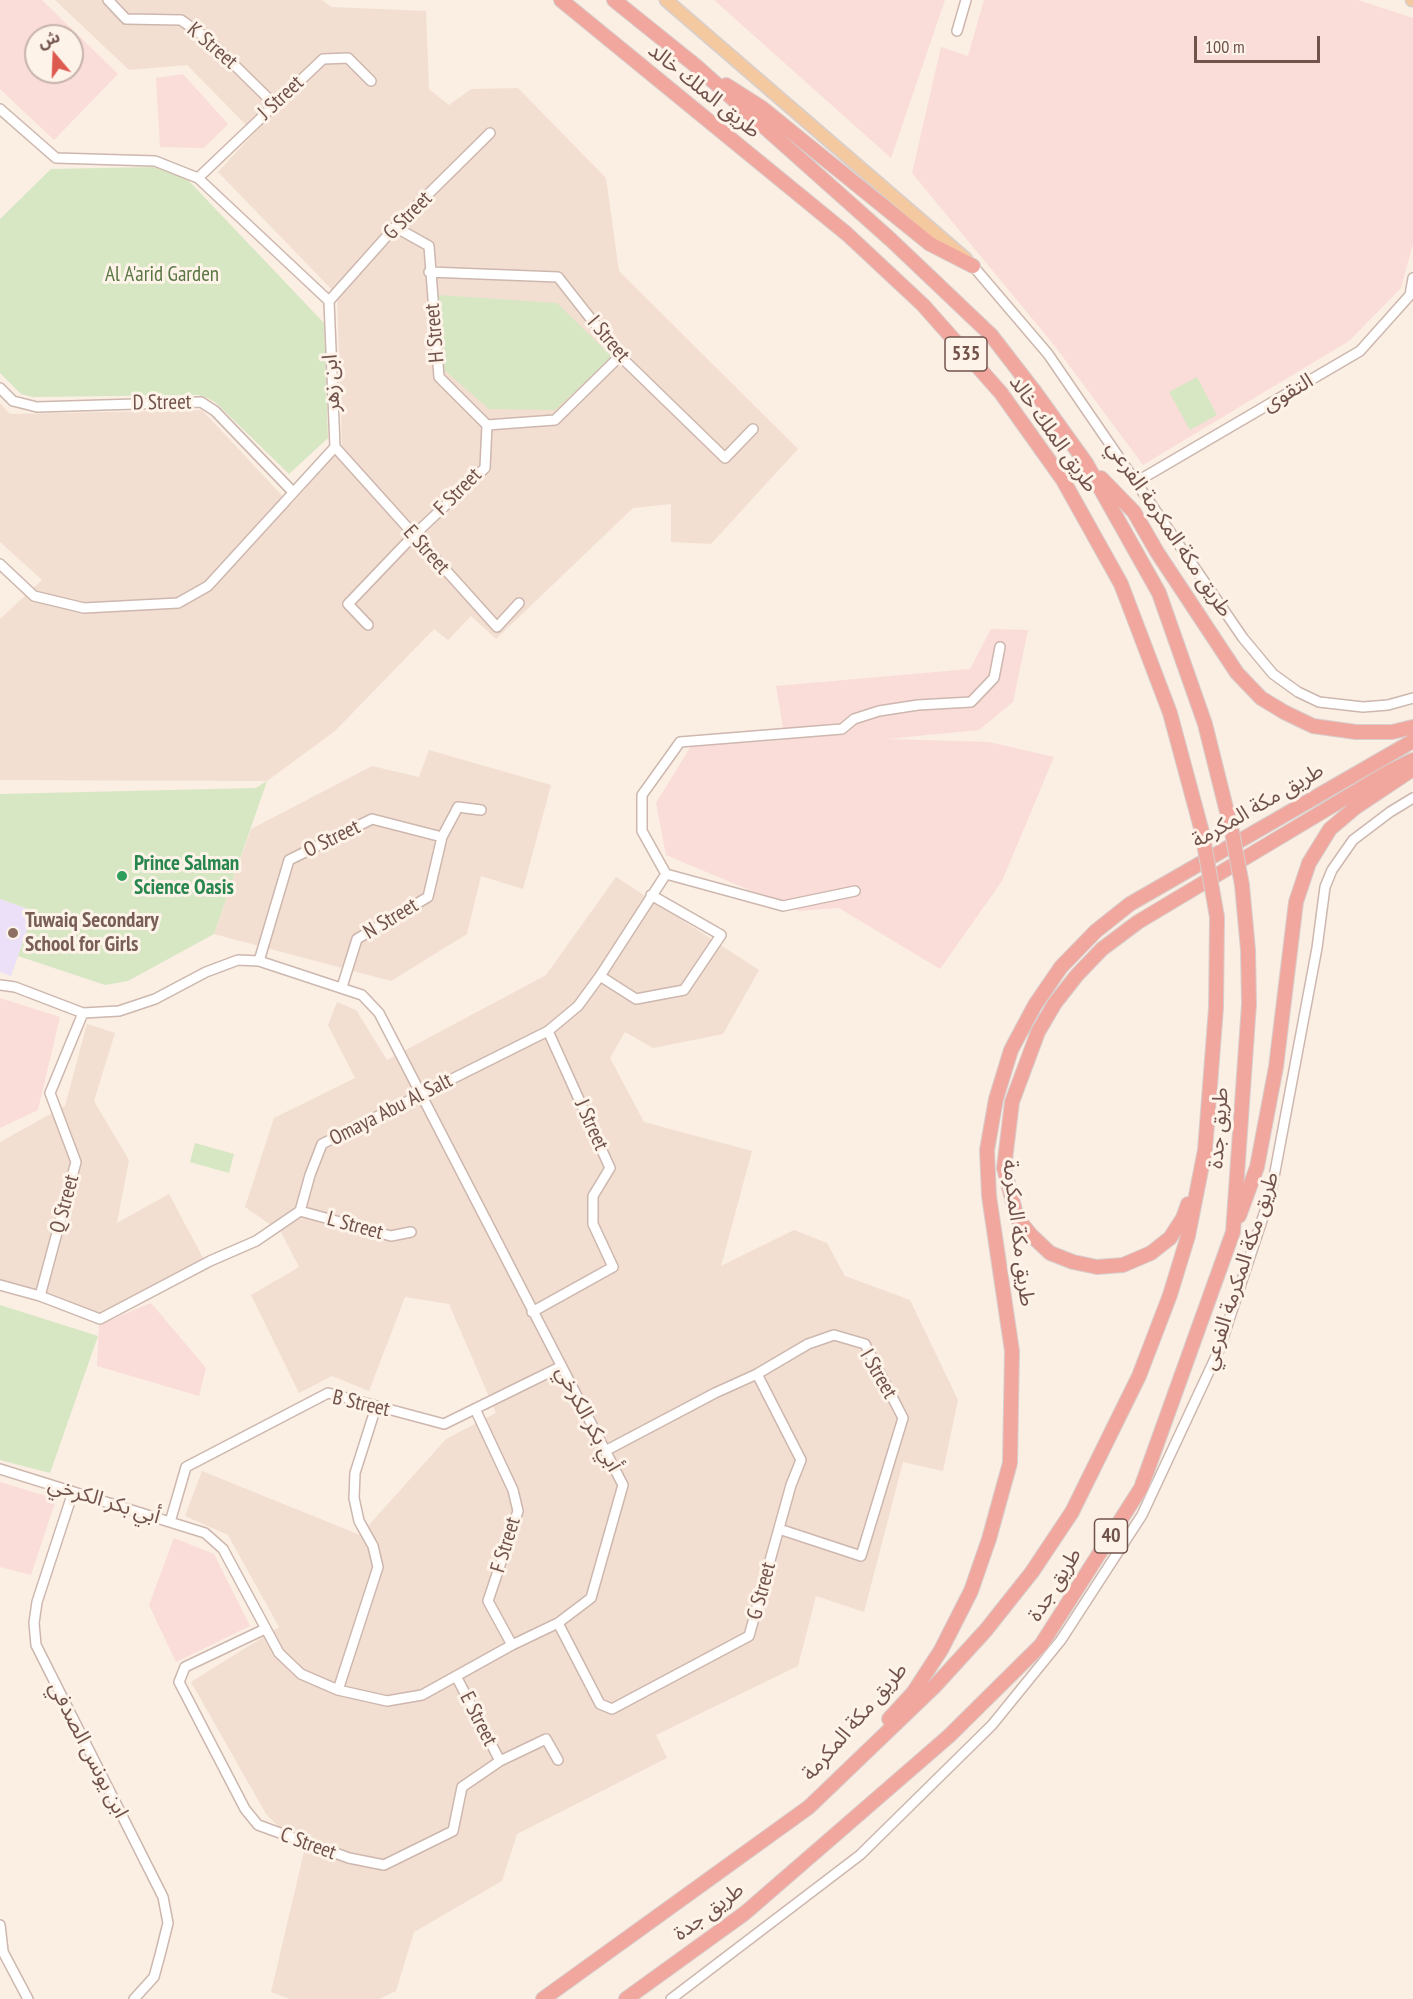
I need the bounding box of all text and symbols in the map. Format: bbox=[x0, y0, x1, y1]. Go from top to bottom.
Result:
street label: K Street bbox=[182, 17, 242, 75]
north arrow bbox=[24, 24, 84, 84]
scale bar bbox=[1197, 24, 1323, 62]
text: ش bbox=[35, 26, 62, 52]
text: 100 m bbox=[1205, 35, 1245, 58]
street label: طريق الملك خالد bbox=[643, 38, 765, 144]
street label: J Street bbox=[253, 71, 309, 125]
street label: G Street bbox=[378, 186, 438, 246]
park label: Al A'arid Garden bbox=[105, 262, 219, 288]
street label: H Street bbox=[420, 302, 450, 364]
street label: I Street bbox=[581, 311, 635, 367]
road number: 535 bbox=[945, 337, 987, 371]
street label: ابن زهر bbox=[318, 354, 346, 412]
street label: التقوى bbox=[1258, 368, 1318, 418]
street label: طريق الملك خالد bbox=[1003, 370, 1103, 498]
street label: D Street bbox=[132, 390, 192, 416]
street label: طريق مكة المكرمة الفرعي bbox=[1101, 436, 1237, 622]
street label: F Street bbox=[429, 463, 487, 521]
street label: E Street bbox=[398, 520, 454, 580]
street label: طريق مكة المكرمة bbox=[1188, 758, 1328, 854]
street label: O Street bbox=[300, 815, 364, 863]
place label: Prince Salman Science Oasis bbox=[134, 851, 239, 901]
marker: Prince Salman Science Oasis bbox=[115, 869, 129, 883]
street label: N Street bbox=[359, 893, 423, 945]
place label: Tuwaiq Secondary School for Girls bbox=[25, 908, 159, 958]
marker: Tuwaiq Secondary School for Girls bbox=[6, 926, 20, 940]
street label: Omaya Abu Al Salt bbox=[325, 1068, 457, 1152]
street label: طريق جدة bbox=[1204, 1086, 1234, 1170]
street label: J Street bbox=[569, 1096, 613, 1154]
street label: طريق مكة المكرمة bbox=[996, 1158, 1040, 1308]
street label: طريق مكة المكرمة الفرعي bbox=[1197, 1169, 1285, 1373]
street label: Q Street bbox=[45, 1172, 85, 1236]
street label: L Street bbox=[324, 1206, 386, 1246]
street label: I Street bbox=[854, 1345, 902, 1403]
street label: أبي بكر الكرخي bbox=[550, 1362, 626, 1476]
street label: B Street bbox=[330, 1385, 392, 1423]
street label: أبي بكر الكرخي bbox=[45, 1472, 163, 1530]
street label: F Street bbox=[486, 1514, 526, 1576]
road number: 40 bbox=[1094, 1519, 1128, 1553]
street label: طريق جدة bbox=[1023, 1544, 1087, 1626]
street label: G Street bbox=[742, 1560, 782, 1622]
street label: طريق مكة المكرمة bbox=[797, 1658, 913, 1786]
street label: ابن يونس الصدفي bbox=[43, 1678, 133, 1822]
street label: E Street bbox=[454, 1688, 502, 1750]
street label: C Street bbox=[277, 1822, 339, 1866]
street label: طريق جدة bbox=[669, 1877, 749, 1947]

